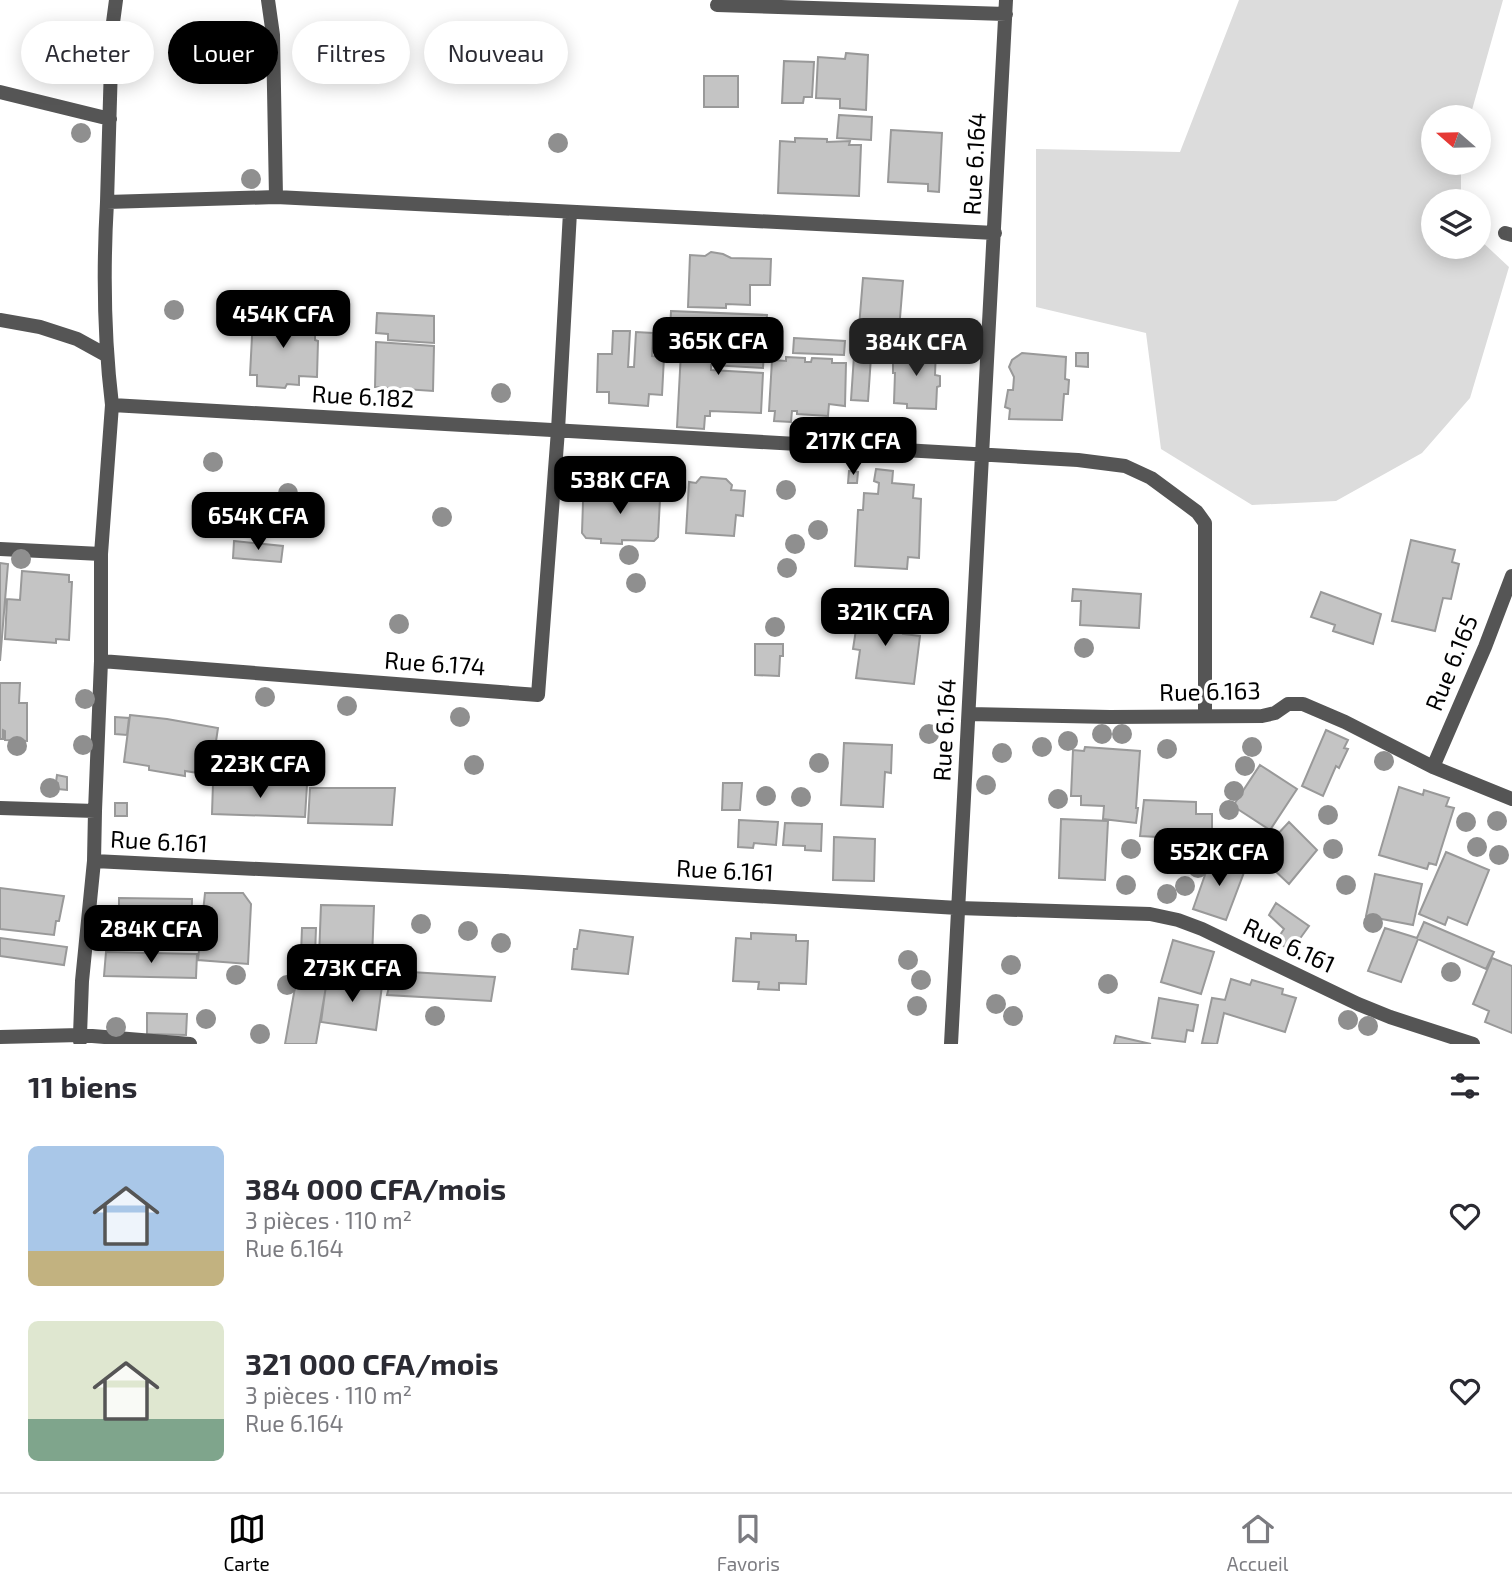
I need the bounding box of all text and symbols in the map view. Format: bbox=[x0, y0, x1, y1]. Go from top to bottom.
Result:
chip: Acheter bbox=[21, 21, 154, 84]
chip: Louer bbox=[168, 21, 278, 84]
chip: Filtres bbox=[292, 21, 410, 84]
chip: Nouveau bbox=[424, 21, 568, 84]
north arrow bbox=[1421, 105, 1491, 175]
map controls bbox=[1421, 105, 1491, 259]
street label: Rue 6.164 bbox=[956, 112, 991, 216]
button: layers bbox=[1421, 189, 1491, 259]
pin: 454K CFA bbox=[211, 290, 355, 350]
text: 454K CFA bbox=[232, 299, 334, 327]
pin: 365K CFA bbox=[646, 318, 790, 377]
pin: 384K CFA bbox=[844, 318, 988, 378]
text: 365K CFA bbox=[669, 326, 767, 354]
text: 384K CFA bbox=[865, 327, 967, 355]
street label: Rue 6.182 bbox=[311, 378, 415, 413]
pin: 217K CFA bbox=[781, 418, 925, 477]
text: 217K CFA bbox=[805, 426, 901, 454]
pin: 538K CFA bbox=[548, 456, 692, 516]
text: 538K CFA bbox=[570, 465, 670, 493]
pin: 654K CFA bbox=[186, 492, 330, 552]
text: 654K CFA bbox=[208, 501, 308, 529]
pin: 321K CFA bbox=[813, 588, 957, 648]
text: 321K CFA bbox=[837, 597, 933, 625]
street label: Rue 6.165 bbox=[1418, 610, 1483, 715]
street label: Rue 6.174 bbox=[383, 644, 487, 681]
street label: Rue 6.163 bbox=[1159, 675, 1261, 706]
street label: Rue 6.164 bbox=[926, 678, 961, 782]
pin: 223K CFA bbox=[188, 740, 332, 800]
text: 223K CFA bbox=[210, 749, 310, 777]
street label: Rue 6.161 bbox=[109, 823, 209, 858]
pin: 552K CFA bbox=[1147, 828, 1291, 888]
text: 552K CFA bbox=[1170, 837, 1268, 865]
street label: Rue 6.161 bbox=[675, 852, 775, 887]
pin: 284K CFA bbox=[79, 906, 223, 965]
street label: Rue 6.161 bbox=[1239, 911, 1340, 978]
text: 284K CFA bbox=[100, 914, 202, 942]
pin: 273K CFA bbox=[280, 944, 424, 1004]
text: 273K CFA bbox=[303, 953, 401, 981]
icon: filters bbox=[1446, 1067, 1484, 1105]
text: 11 biens bbox=[28, 1068, 137, 1104]
text: 384 000 CFA/mois bbox=[245, 1170, 506, 1206]
icon: home bbox=[84, 1174, 168, 1258]
icon: heart bbox=[1446, 1197, 1484, 1235]
text: 3 pièces · 110 m² bbox=[245, 1206, 412, 1234]
text: Rue 6.164 bbox=[245, 1234, 344, 1262]
text: 321 000 CFA/mois bbox=[245, 1345, 499, 1381]
icon: home bbox=[84, 1349, 168, 1433]
icon: heart bbox=[1446, 1372, 1484, 1410]
text: 3 pièces · 110 m² bbox=[245, 1381, 412, 1409]
text: Rue 6.164 bbox=[245, 1409, 344, 1437]
tab: Carte bbox=[224, 1510, 270, 1575]
tab: Favoris bbox=[717, 1510, 780, 1575]
tab: Accueil bbox=[1227, 1510, 1288, 1575]

